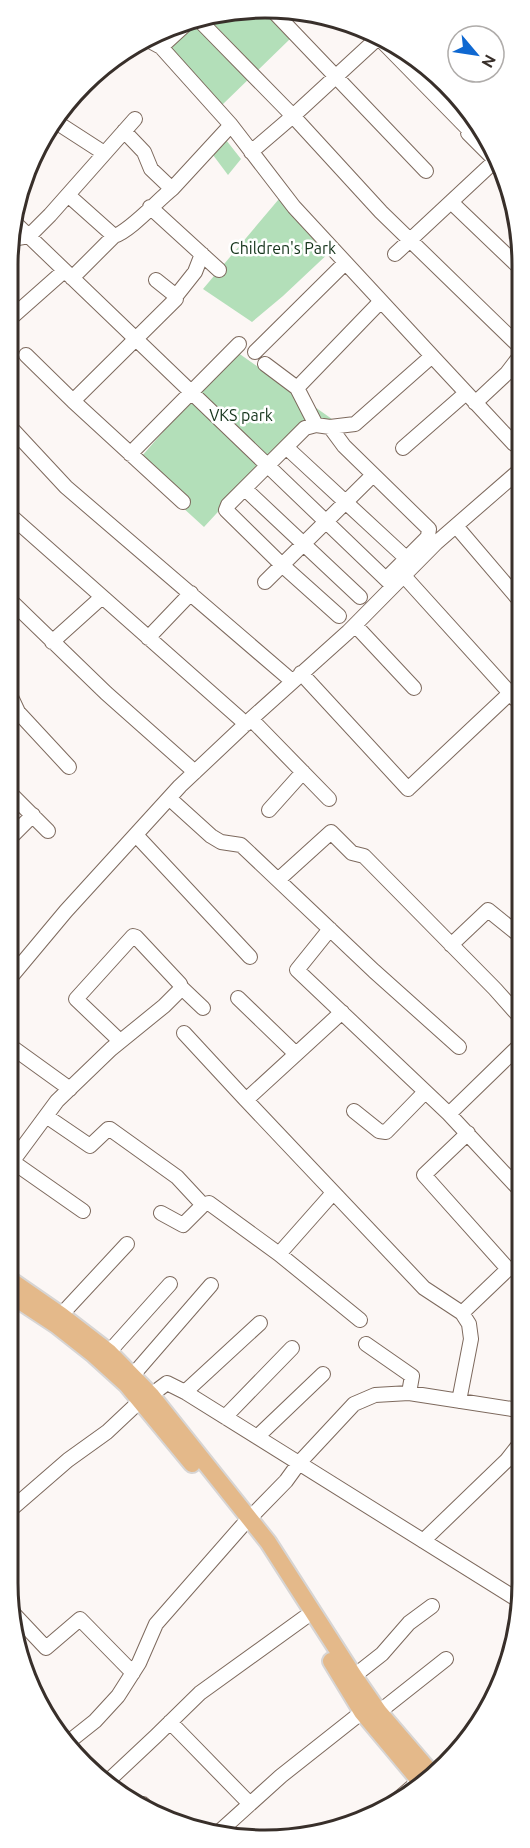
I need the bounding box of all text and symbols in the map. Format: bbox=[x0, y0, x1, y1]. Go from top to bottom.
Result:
north arrow bbox=[446, 24, 506, 84]
text: N bbox=[478, 52, 500, 71]
park label: Children's Park bbox=[230, 239, 336, 257]
park label: VKS park bbox=[209, 406, 273, 424]

